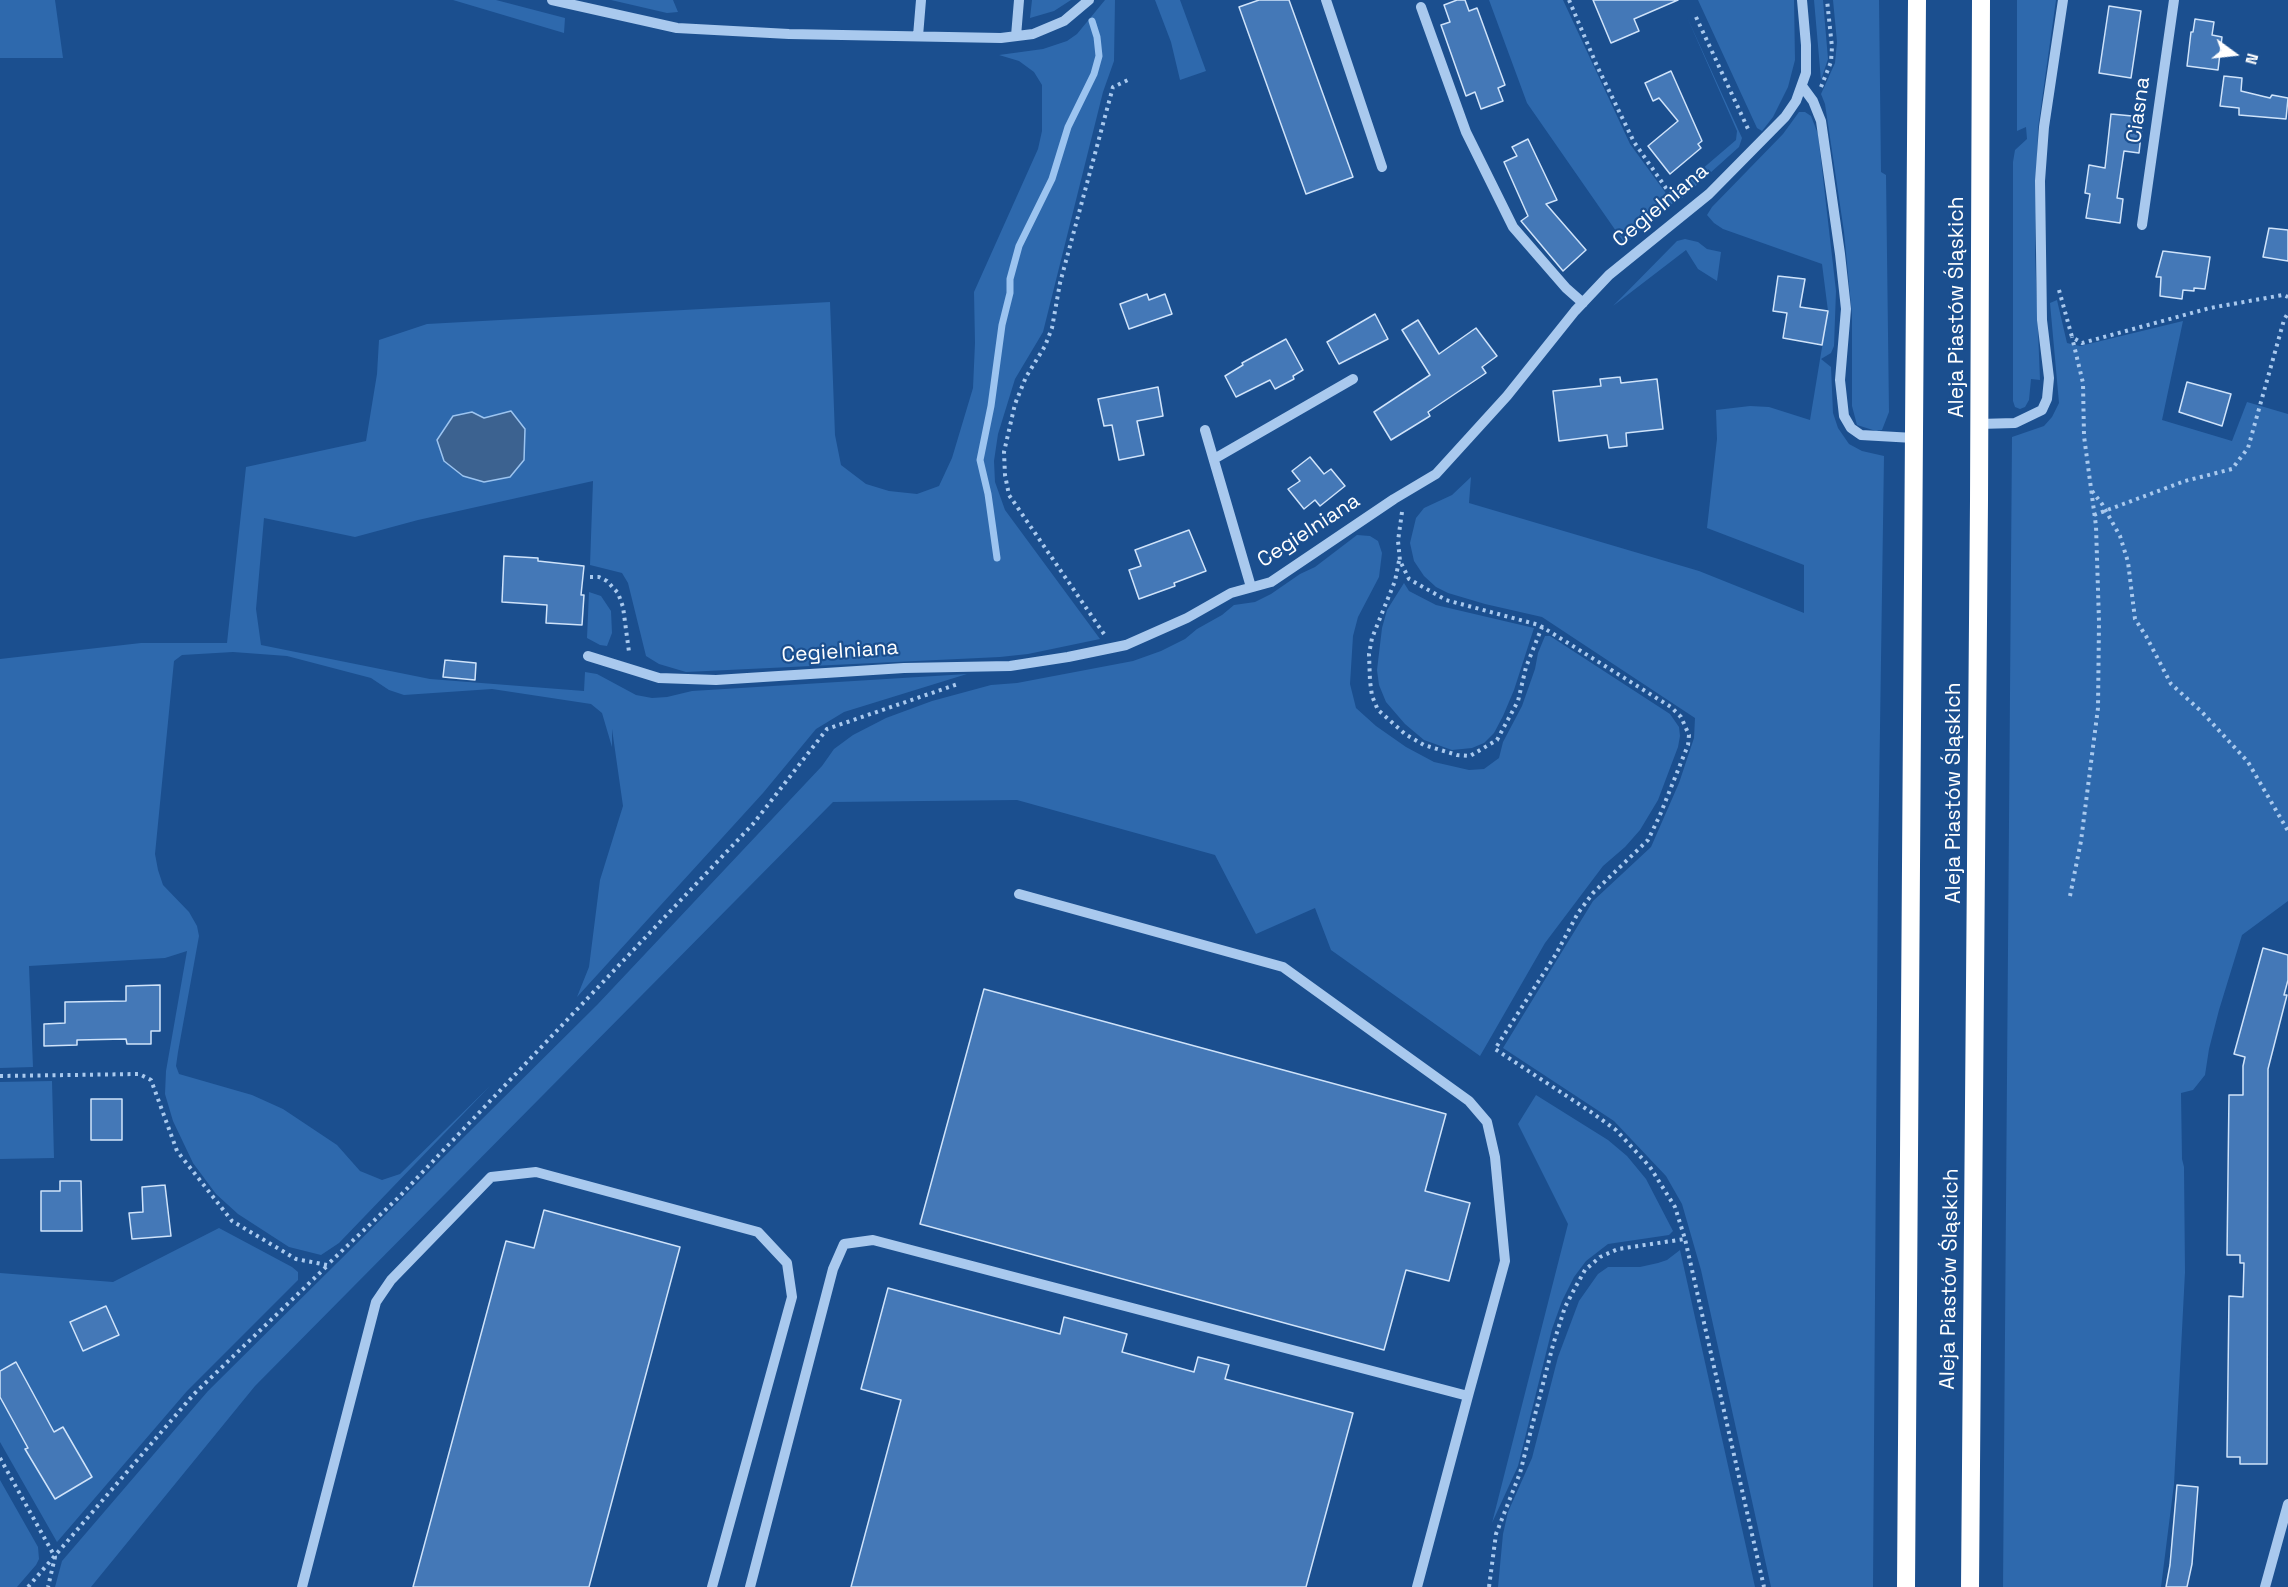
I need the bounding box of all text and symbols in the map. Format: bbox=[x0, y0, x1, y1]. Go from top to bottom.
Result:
north arrow bbox=[2204, 24, 2264, 84]
text: N bbox=[2240, 51, 2263, 67]
street label: Ciasna bbox=[2122, 75, 2156, 145]
street label: Cegielniana bbox=[1608, 159, 1714, 253]
street label: Aleja Piastów Śląskich bbox=[1944, 196, 1970, 418]
street label: Cegielniana bbox=[1253, 489, 1365, 573]
street label: Cegielniana bbox=[781, 635, 899, 669]
street label: Aleja Piastów Śląskich bbox=[1941, 682, 1967, 904]
street label: Aleja Piastów Śląskich bbox=[1935, 1168, 1965, 1390]

